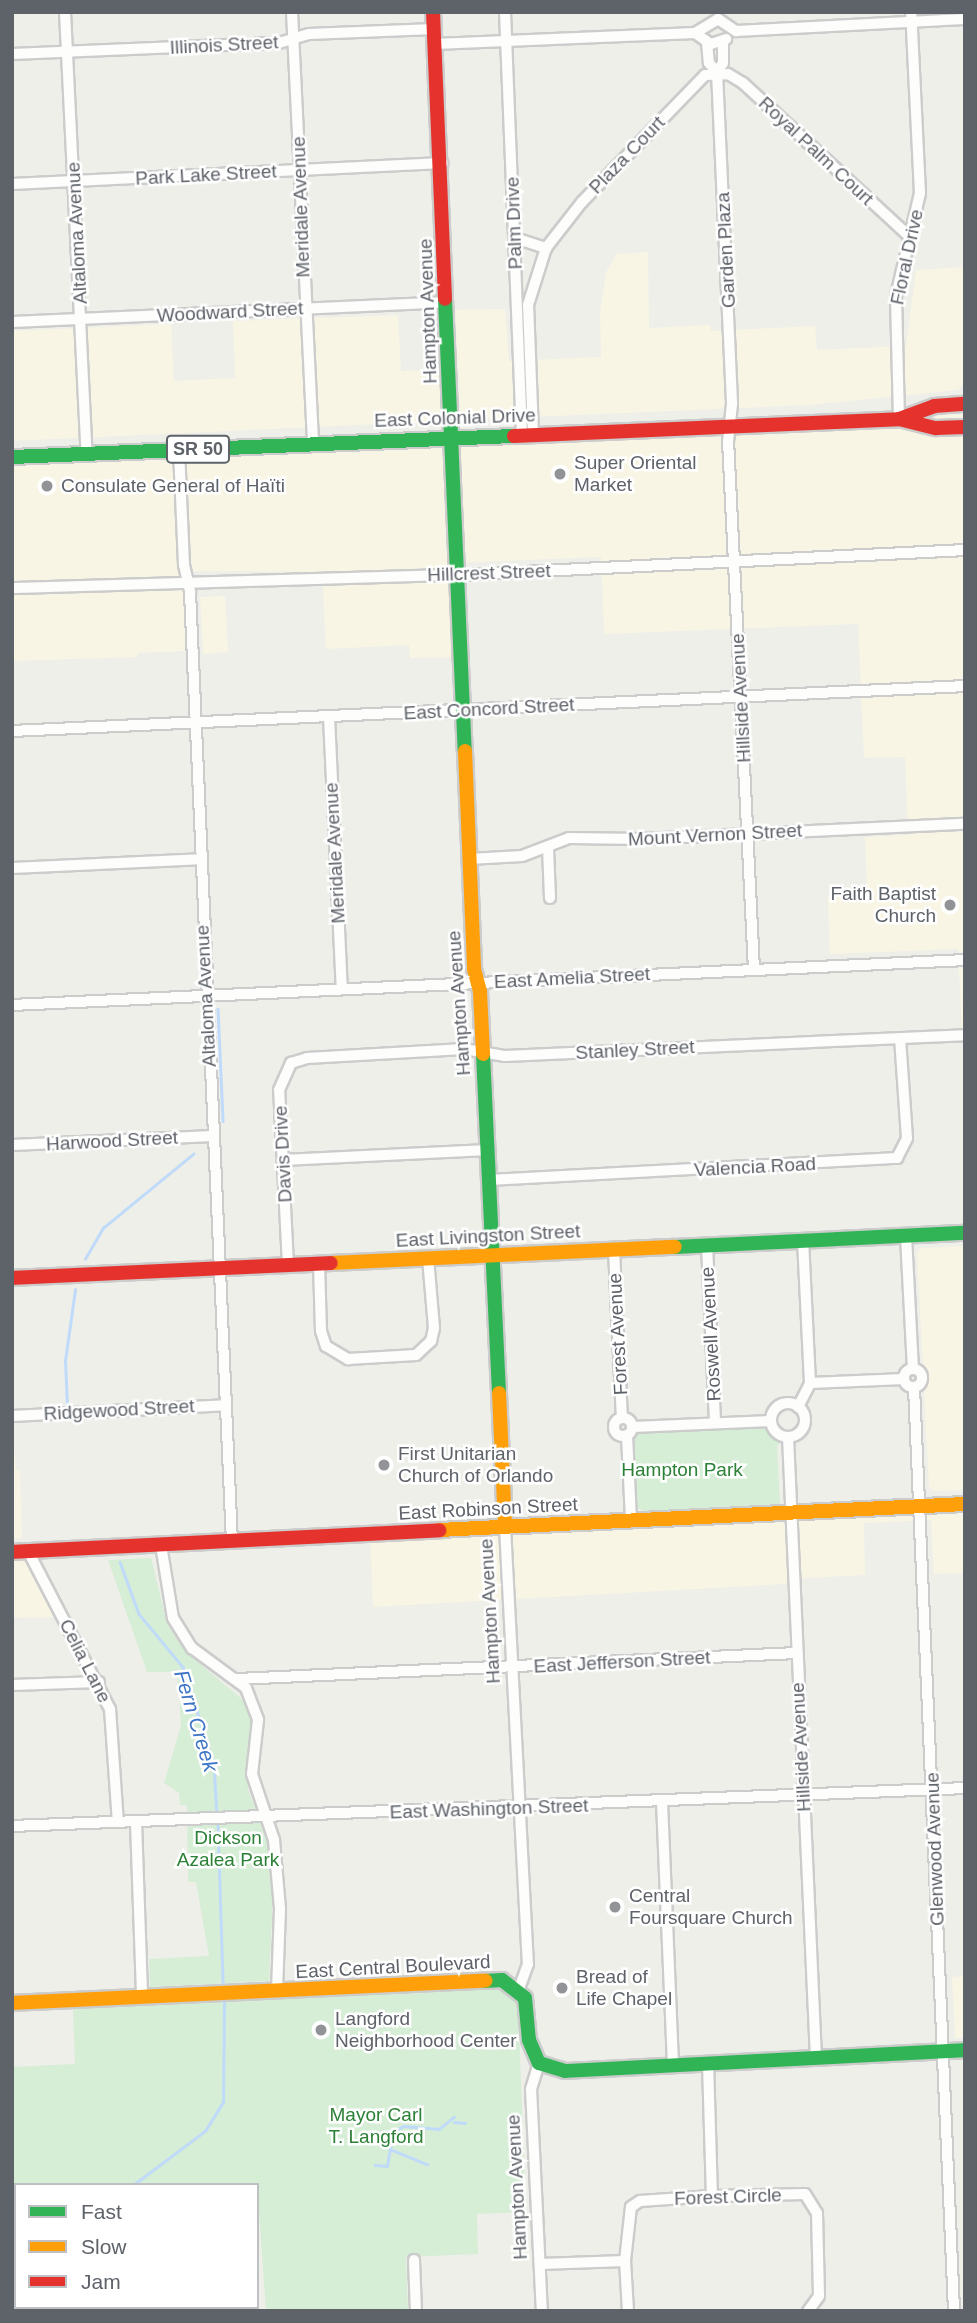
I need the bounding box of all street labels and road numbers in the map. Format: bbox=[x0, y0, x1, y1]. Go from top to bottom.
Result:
street label: Illinois Street bbox=[169, 31, 279, 59]
street label: Royal Palm Court bbox=[754, 92, 878, 210]
street label: Plaza Court bbox=[584, 111, 670, 199]
street label: Meridale Avenue bbox=[287, 136, 315, 278]
street label: Park Lake Street bbox=[135, 160, 277, 190]
street label: Altaloma Avenue bbox=[62, 161, 92, 305]
street label: Palm Drive bbox=[501, 176, 527, 270]
street label: Garden Plaza bbox=[712, 191, 740, 309]
street label: Floral Drive bbox=[886, 207, 928, 307]
street label: Hampton Avenue bbox=[414, 237, 442, 385]
street label: Woodward Street bbox=[156, 297, 304, 327]
street label: East Colonial Drive bbox=[374, 404, 536, 432]
road number: SR 50 bbox=[165, 434, 231, 463]
street label: Hillcrest Street bbox=[427, 559, 551, 587]
street label: Hillside Avenue bbox=[726, 632, 756, 764]
street label: East Concord Street bbox=[403, 693, 575, 725]
street label: Meridale Avenue bbox=[320, 781, 350, 925]
street label: Mount Vernon Street bbox=[627, 819, 803, 851]
street label: Altaloma Avenue bbox=[191, 924, 221, 1068]
street label: Hampton Avenue bbox=[443, 929, 475, 1077]
street label: East Amelia Street bbox=[493, 962, 651, 994]
street label: Stanley Street bbox=[575, 1035, 695, 1065]
street label: Davis Drive bbox=[269, 1105, 297, 1203]
street label: Harwood Street bbox=[45, 1126, 179, 1156]
street label: Valencia Road bbox=[693, 1152, 817, 1182]
street label: East Livingston Street bbox=[395, 1220, 581, 1252]
street label: Roswell Avenue bbox=[696, 1266, 726, 1402]
street label: Forest Avenue bbox=[603, 1272, 633, 1396]
street label: Ridgewood Street bbox=[43, 1395, 195, 1425]
street label: East Robinson Street bbox=[398, 1493, 578, 1525]
street label: Hampton Avenue bbox=[475, 1537, 505, 1685]
street label: Celia Lane bbox=[54, 1615, 116, 1707]
street label: East Jefferson Street bbox=[533, 1646, 711, 1678]
street label: Hillside Avenue bbox=[786, 1681, 816, 1813]
street label: Glenwood Avenue bbox=[921, 1771, 949, 1927]
street label: East Washington Street bbox=[389, 1794, 589, 1824]
street label: East Central Boulevard bbox=[295, 1951, 491, 1983]
street label: Hampton Avenue bbox=[502, 2113, 532, 2261]
street label: Forest Circle bbox=[674, 2184, 782, 2210]

